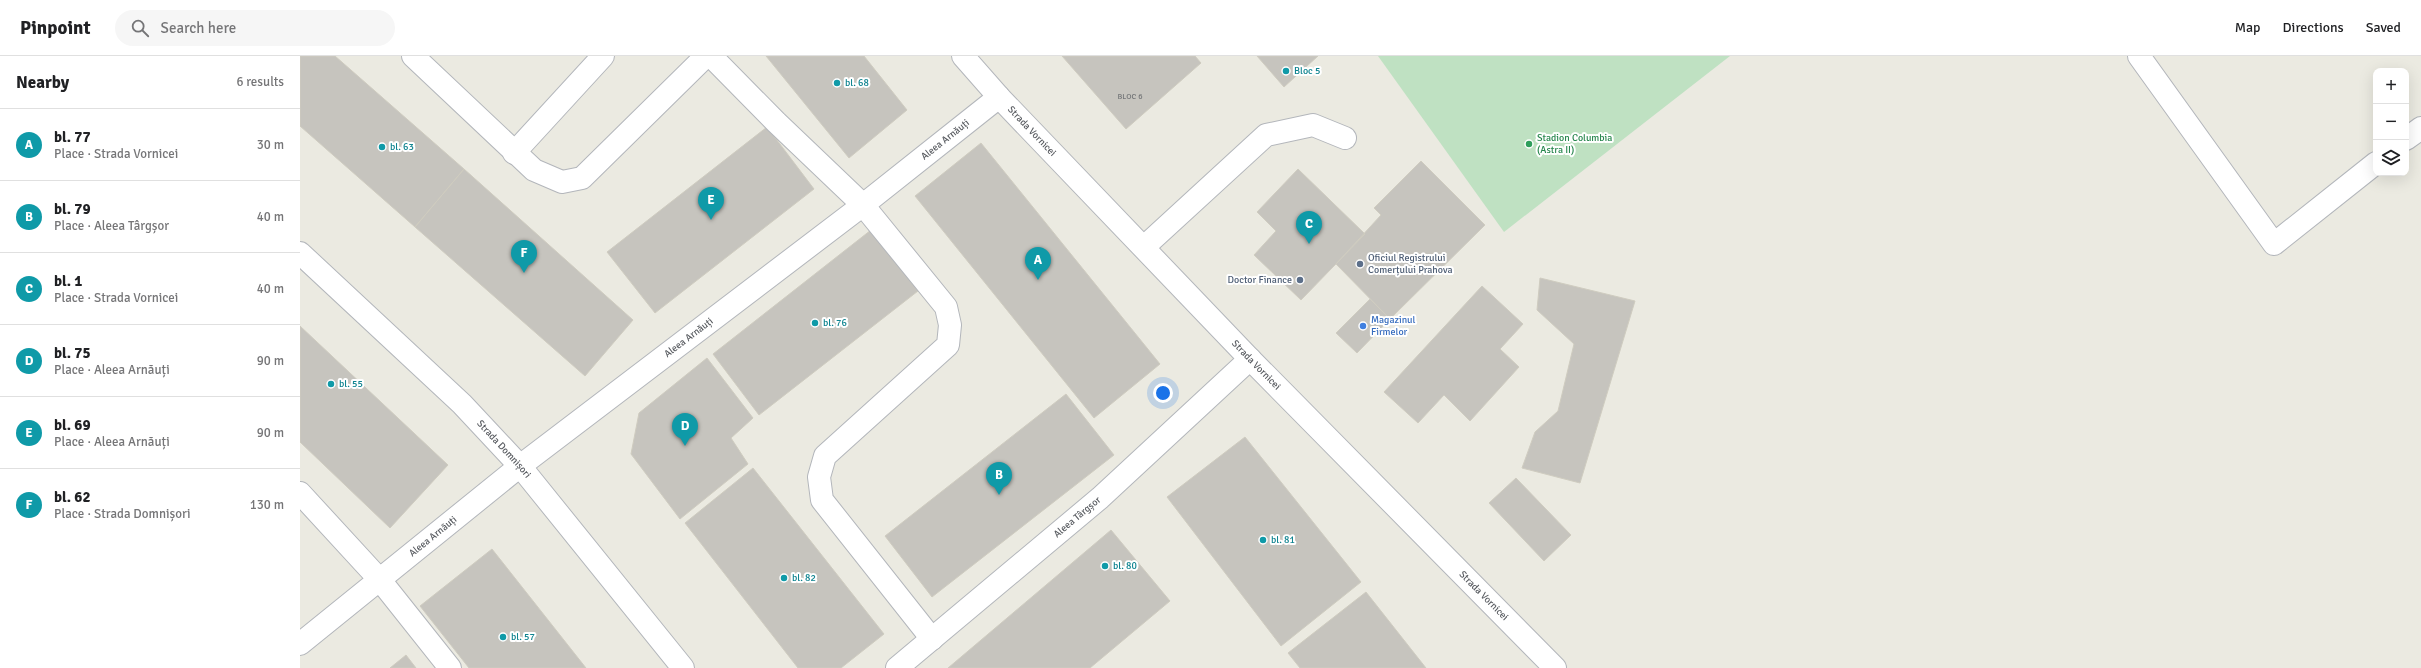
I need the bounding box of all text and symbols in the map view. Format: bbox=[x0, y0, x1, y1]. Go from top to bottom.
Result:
search box bbox=[115, 10, 395, 46]
text: Pinpoint bbox=[20, 16, 91, 40]
icon: search bbox=[129, 17, 151, 39]
text: Search here bbox=[161, 19, 236, 37]
text: Map bbox=[2235, 19, 2261, 36]
text: Directions bbox=[2283, 19, 2344, 36]
text: Saved bbox=[2366, 19, 2401, 36]
place label: Bloc 5 bbox=[1294, 65, 1320, 77]
marker: Bloc 5 bbox=[1281, 66, 1291, 76]
map controls bbox=[2373, 68, 2409, 176]
button: + bbox=[2373, 68, 2409, 104]
text: Nearby bbox=[16, 72, 69, 93]
text: 6 results bbox=[236, 74, 284, 90]
place label: bl. 68 bbox=[845, 77, 869, 89]
marker: bl. 68 bbox=[832, 78, 842, 88]
house number: BLOC 6 bbox=[1118, 91, 1142, 101]
street label: Strada Vornicei bbox=[1005, 104, 1059, 159]
button: − bbox=[2373, 104, 2409, 140]
street label: Aleea Arnăuți bbox=[919, 117, 972, 163]
text: bl. 77 bbox=[54, 128, 91, 146]
place label: Stadion Columbia (Astra II) bbox=[1537, 132, 1612, 156]
text: A bbox=[25, 137, 33, 153]
text: 30 m bbox=[257, 137, 284, 153]
marker: Stadion Columbia (Astra II) bbox=[1524, 139, 1534, 149]
button: layers bbox=[2373, 140, 2409, 176]
place label: bl. 63 bbox=[390, 141, 414, 153]
marker: bl. 63 bbox=[377, 142, 387, 152]
text: Place · Strada Vornicei bbox=[54, 146, 178, 162]
pin: E bbox=[698, 187, 724, 220]
text: bl. 79 bbox=[54, 200, 91, 218]
text: B bbox=[25, 209, 33, 225]
text: 40 m bbox=[257, 209, 284, 225]
pin: C bbox=[1296, 211, 1322, 244]
text: Place · Aleea Târgșor bbox=[54, 218, 169, 234]
pin: F bbox=[511, 240, 537, 273]
pin: A bbox=[1025, 247, 1051, 280]
place label: Oficiul Registrului Comerțului Prahova bbox=[1368, 252, 1453, 276]
marker: Oficiul Registrului Comerțului Prahova bbox=[1355, 259, 1365, 269]
text: bl. 1 bbox=[54, 272, 82, 290]
place label: Doctor Finance bbox=[1228, 274, 1292, 286]
marker: Doctor Finance bbox=[1295, 275, 1305, 285]
text: C bbox=[25, 281, 33, 297]
text: 40 m bbox=[257, 281, 284, 297]
text: Place · Strada Vornicei bbox=[54, 290, 178, 306]
place label: Magazinul Firmelor bbox=[1371, 314, 1416, 338]
street label: Aleea Arnăuți bbox=[662, 315, 716, 360]
place label: bl. 76 bbox=[823, 317, 847, 329]
marker: bl. 76 bbox=[810, 318, 820, 328]
marker: Magazinul Firmelor bbox=[1358, 321, 1368, 331]
street label: Strada Vornicei bbox=[1229, 338, 1283, 392]
text: bl. 75 bbox=[54, 344, 91, 362]
text: D bbox=[25, 353, 33, 369]
text: 90 m bbox=[257, 353, 284, 369]
text: Place · Aleea Arnăuți bbox=[54, 362, 170, 378]
place label: bl. 55 bbox=[339, 378, 363, 390]
marker: bl. 55 bbox=[326, 379, 336, 389]
your location bbox=[1153, 383, 1173, 403]
pin: D bbox=[672, 413, 698, 446]
text: bl. 69 bbox=[54, 416, 91, 434]
street label: Strada Domnișori bbox=[474, 418, 533, 481]
text: E bbox=[25, 425, 33, 441]
text: 90 m bbox=[257, 425, 284, 441]
text: Place · Aleea Arnăuți bbox=[54, 434, 170, 450]
pin: B bbox=[986, 462, 1012, 495]
text: bl. 62 bbox=[54, 488, 91, 506]
street label: Aleea Târgșor bbox=[1051, 494, 1103, 540]
text: F bbox=[26, 497, 32, 513]
text: 130 m bbox=[250, 497, 284, 513]
text: Place · Strada Domnișori bbox=[54, 506, 190, 522]
street label: Aleea Arnăuți bbox=[406, 513, 459, 559]
place label: bl. 81 bbox=[1271, 534, 1295, 546]
marker: bl. 81 bbox=[1258, 535, 1268, 545]
place label: bl. 80 bbox=[1113, 560, 1137, 572]
marker: bl. 80 bbox=[1100, 561, 1110, 571]
street label: Strada Vornicei bbox=[1457, 568, 1511, 623]
place label: bl. 82 bbox=[792, 572, 816, 584]
marker: bl. 82 bbox=[779, 573, 789, 583]
place label: bl. 57 bbox=[511, 631, 535, 643]
marker: bl. 57 bbox=[498, 632, 508, 642]

